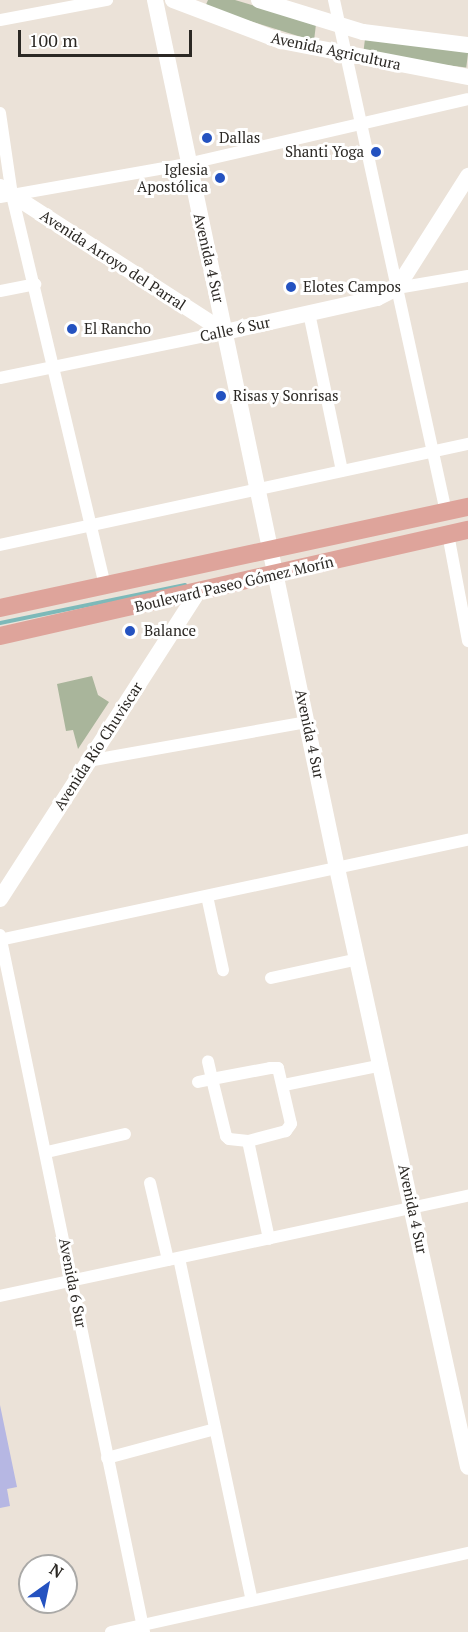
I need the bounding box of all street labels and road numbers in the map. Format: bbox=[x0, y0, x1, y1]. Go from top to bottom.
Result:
street label: Avenida Agricultura bbox=[269, 28, 403, 74]
street label: Avenida Arroyo del Parral bbox=[37, 206, 189, 314]
street label: Avenida 4 Sur bbox=[190, 212, 228, 304]
street label: Calle 6 Sur bbox=[198, 313, 272, 345]
street label: Boulevard Paseo Gómez Morín bbox=[133, 552, 335, 616]
street label: Avenida Río Chuviscar bbox=[50, 679, 146, 813]
street label: Avenida 4 Sur bbox=[292, 688, 328, 780]
street label: Avenida 4 Sur bbox=[395, 1163, 431, 1255]
street label: Avenida 6 Sur bbox=[55, 1237, 91, 1329]

